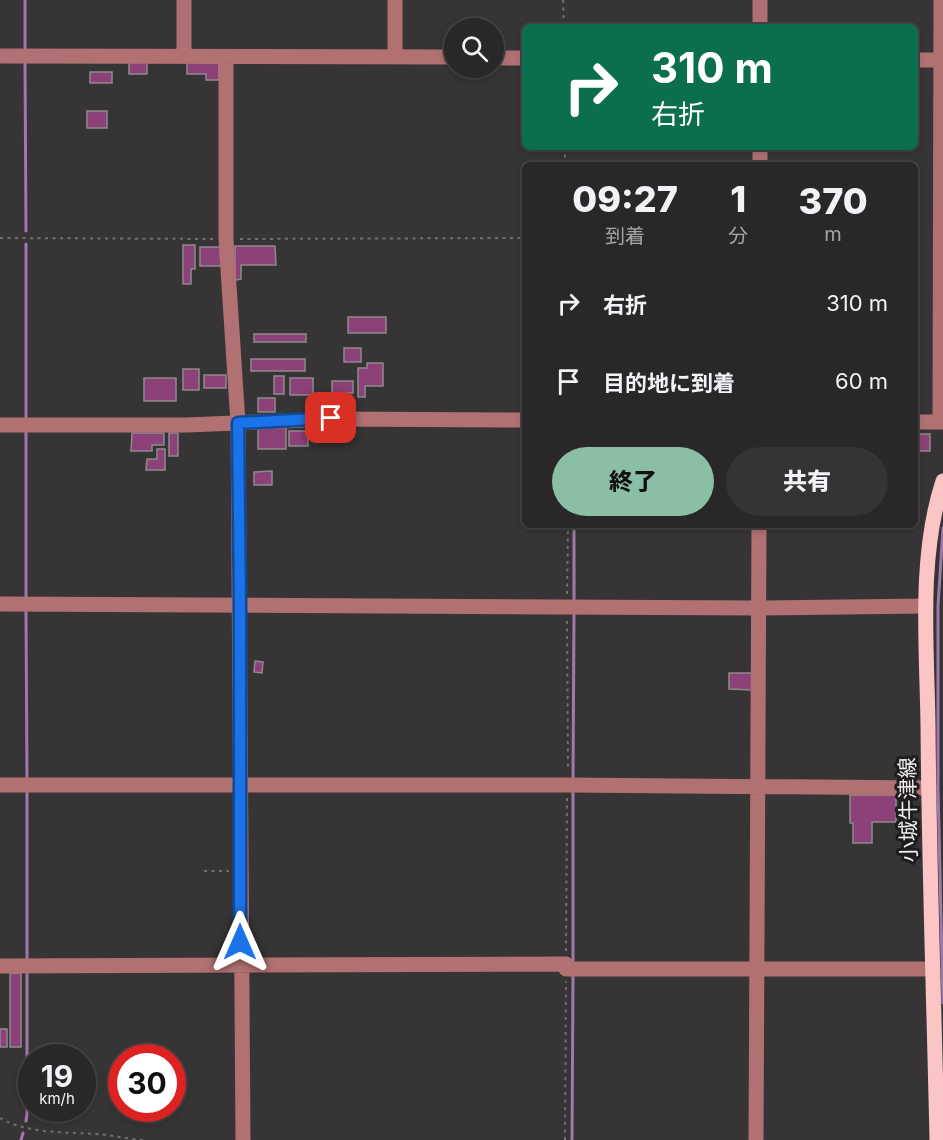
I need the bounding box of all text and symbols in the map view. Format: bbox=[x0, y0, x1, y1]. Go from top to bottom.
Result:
map controls bbox=[444, 18, 504, 78]
button: search bbox=[444, 18, 504, 78]
text: 310 m bbox=[651, 42, 773, 93]
icon: right bbox=[552, 48, 630, 126]
text: 右折 bbox=[651, 98, 705, 131]
text: 09:27 bbox=[572, 177, 678, 221]
text: 1 bbox=[730, 177, 746, 221]
text: 370 bbox=[798, 179, 868, 223]
text: m bbox=[824, 222, 842, 246]
text: 到着 bbox=[605, 224, 645, 248]
text: 分 bbox=[728, 224, 748, 248]
icon: right bbox=[552, 287, 585, 320]
text: 310 m bbox=[826, 290, 888, 316]
text: 右折 bbox=[603, 292, 647, 318]
icon: arrive bbox=[552, 365, 585, 398]
text: 60 m bbox=[835, 368, 888, 394]
text: 目的地に到着 bbox=[603, 370, 735, 396]
pin bbox=[305, 392, 356, 443]
icon: arrive bbox=[314, 401, 347, 434]
button: 終了 bbox=[552, 447, 714, 516]
button: 共有 bbox=[726, 447, 888, 516]
street label: 小城牛津線 bbox=[895, 757, 921, 863]
position arrow bbox=[208, 910, 272, 974]
speed limit sign: 30 bbox=[108, 1044, 186, 1122]
text: 19 bbox=[41, 1058, 73, 1094]
text: km/h bbox=[39, 1089, 75, 1108]

